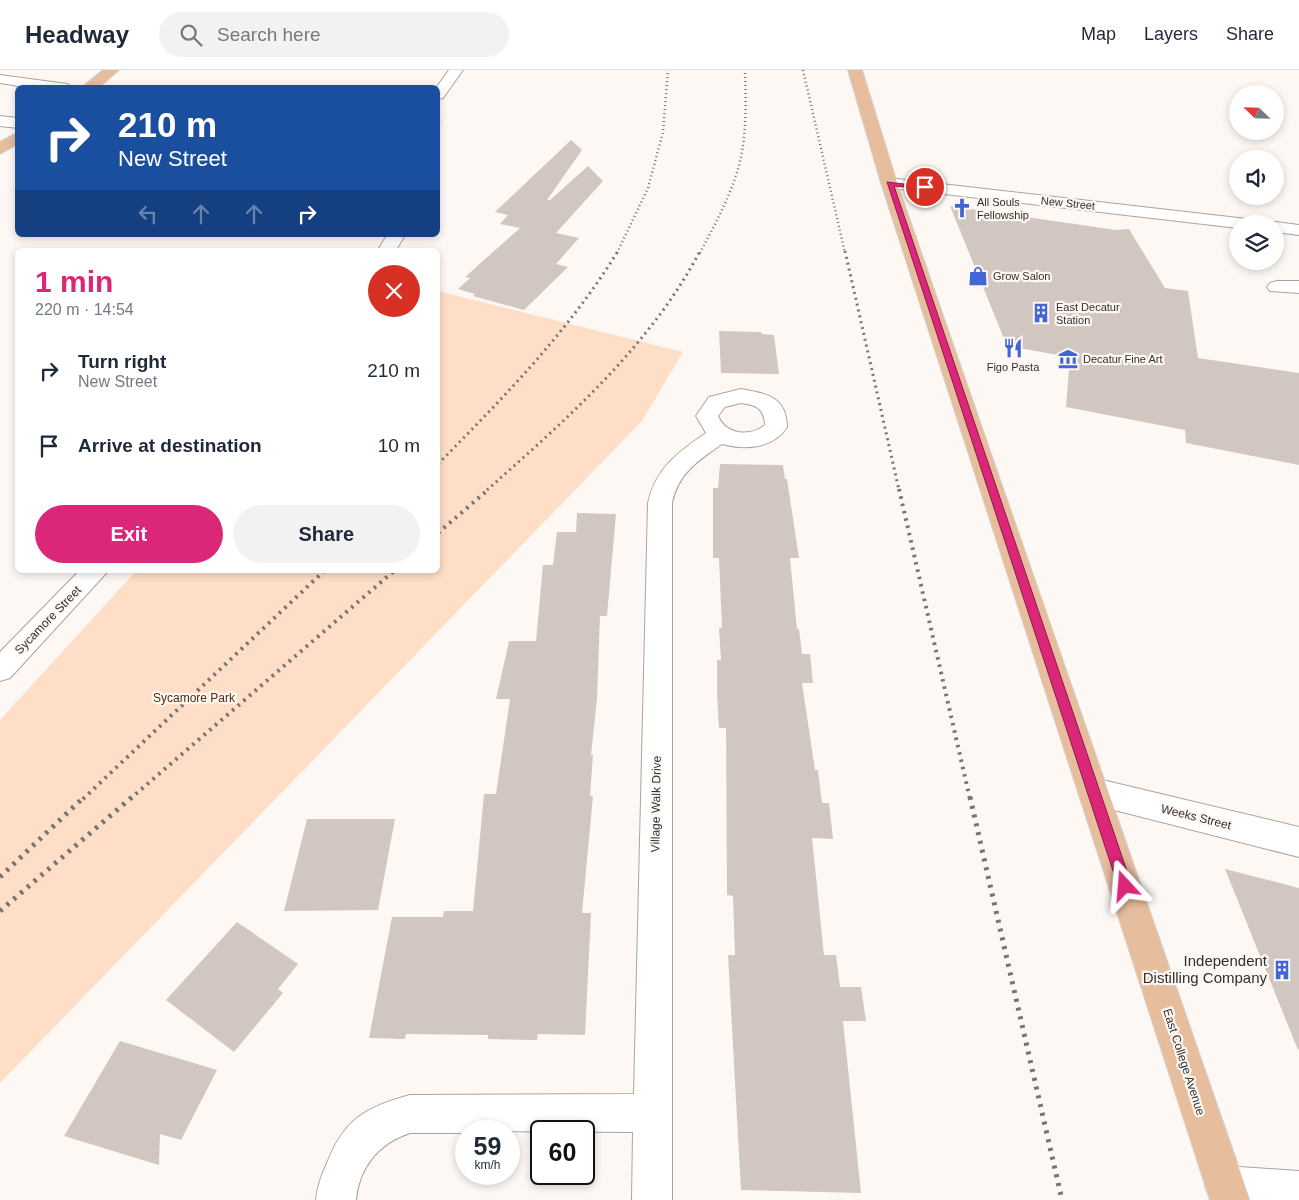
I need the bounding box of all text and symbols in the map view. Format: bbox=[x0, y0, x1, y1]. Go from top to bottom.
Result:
search box bbox=[159, 12, 509, 57]
text: Headway bbox=[25, 21, 129, 48]
icon: search bbox=[177, 21, 205, 49]
text: Search here bbox=[217, 24, 321, 45]
text: Map bbox=[1081, 24, 1116, 44]
text: Layers bbox=[1144, 24, 1198, 44]
text: Share bbox=[1226, 24, 1274, 44]
north arrow bbox=[1229, 85, 1284, 140]
map controls bbox=[1229, 85, 1284, 270]
icon: right bbox=[35, 105, 100, 170]
text: 210 m bbox=[118, 105, 217, 144]
text: New Street bbox=[118, 146, 227, 171]
button: sound bbox=[1229, 150, 1284, 205]
pin bbox=[904, 166, 946, 208]
icon: arrive bbox=[911, 173, 939, 201]
street label: New Street bbox=[1040, 194, 1096, 212]
place label: All Souls Fellowship bbox=[977, 196, 1029, 221]
church icon: All Souls Fellowship bbox=[951, 197, 973, 219]
icon: left bbox=[134, 200, 162, 228]
icon: ahead bbox=[187, 200, 215, 228]
icon: ahead bbox=[240, 200, 268, 228]
icon: right bbox=[293, 200, 321, 228]
button: layers bbox=[1229, 215, 1284, 270]
text: 1 min bbox=[35, 265, 113, 298]
button: close bbox=[368, 265, 420, 317]
shop icon: Grow Salon bbox=[967, 265, 989, 287]
place label: Grow Salon bbox=[993, 270, 1050, 282]
text: 220 m · 14:54 bbox=[35, 301, 134, 318]
place label: East Decatur Station bbox=[1056, 301, 1120, 326]
building icon: East Decatur Station bbox=[1030, 302, 1052, 324]
restaurant icon: Figo Pasta bbox=[1002, 337, 1024, 359]
museum icon: Decatur Fine Art bbox=[1057, 348, 1079, 370]
text: Turn right bbox=[78, 351, 166, 372]
place label: Decatur Fine Art bbox=[1083, 353, 1162, 365]
icon: right bbox=[35, 357, 63, 385]
text: 210 m bbox=[367, 360, 420, 381]
place label: Figo Pasta bbox=[987, 361, 1040, 373]
text: New Street bbox=[78, 373, 157, 390]
icon: arrive bbox=[35, 432, 63, 460]
text: Arrive at destination bbox=[78, 435, 262, 456]
text: 10 m bbox=[378, 435, 420, 456]
button: Exit bbox=[35, 505, 223, 563]
button: Share bbox=[233, 505, 420, 563]
street label: Sycamore Street bbox=[12, 583, 85, 657]
park label: Sycamore Park bbox=[153, 691, 236, 705]
street label: Village Walk Drive bbox=[648, 755, 664, 852]
street label: Weeks Street bbox=[1159, 802, 1233, 833]
position arrow bbox=[1098, 859, 1150, 911]
place label: Independent Distilling Company bbox=[1143, 952, 1268, 986]
building icon: Independent Distilling Company bbox=[1271, 959, 1293, 981]
street label: East College Avenue bbox=[1160, 1007, 1208, 1117]
speed limit sign: 60 bbox=[530, 1120, 595, 1185]
text: 59 bbox=[474, 1132, 501, 1160]
text: km/h bbox=[474, 1158, 501, 1172]

